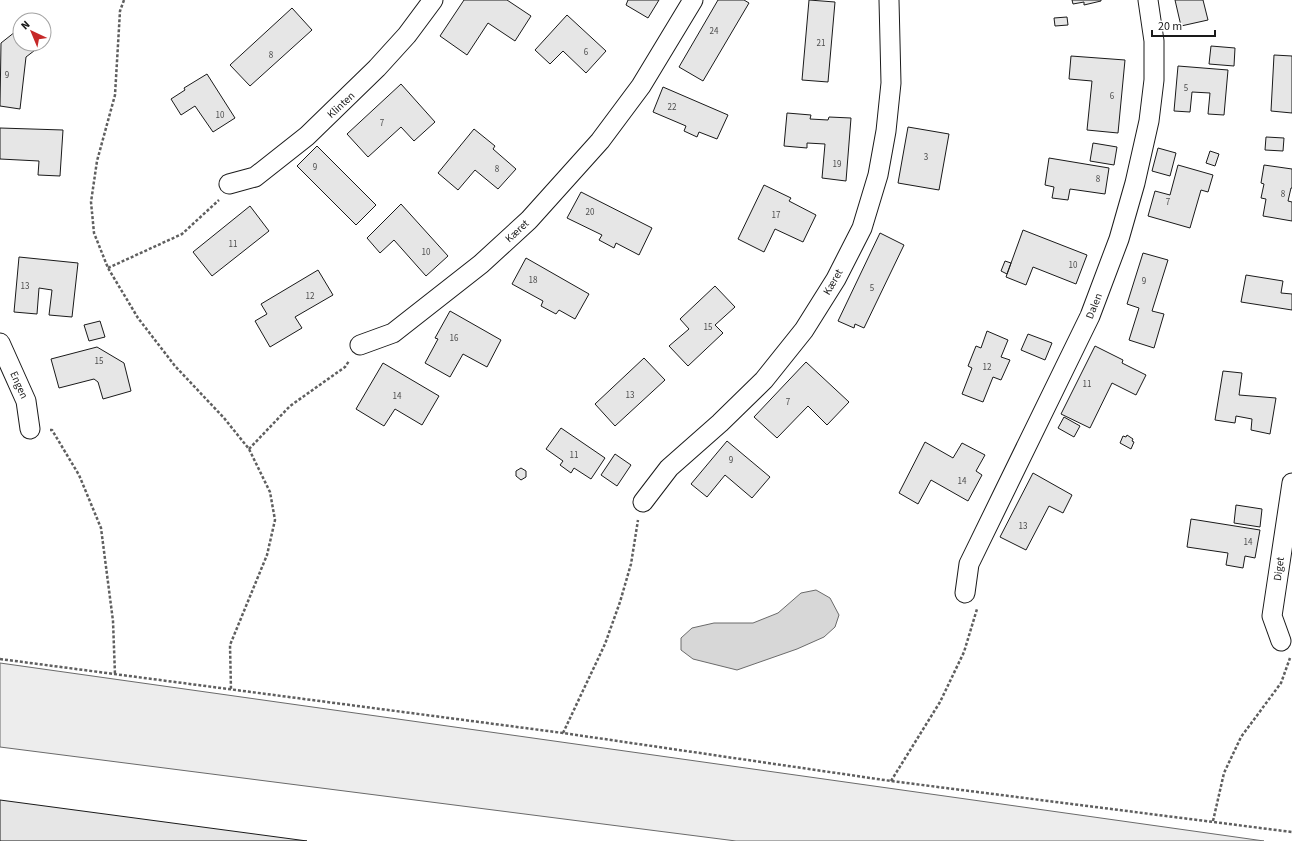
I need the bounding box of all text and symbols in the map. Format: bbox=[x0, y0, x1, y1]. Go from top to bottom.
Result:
north arrow bbox=[12, 12, 52, 52]
scale bar bbox=[1152, 12, 1215, 38]
text: N bbox=[18, 17, 33, 33]
text: 20 m bbox=[1158, 18, 1182, 35]
house number: 24 bbox=[710, 25, 719, 38]
house number: 21 bbox=[817, 37, 825, 50]
house number: 6 bbox=[584, 46, 589, 59]
house number: 8 bbox=[269, 49, 274, 62]
house number: 9 bbox=[5, 69, 10, 82]
house number: 5 bbox=[1184, 82, 1189, 95]
street label: Klinten bbox=[324, 88, 358, 122]
house number: 6 bbox=[1110, 90, 1115, 103]
house number: 22 bbox=[668, 101, 677, 114]
house number: 10 bbox=[216, 109, 225, 122]
house number: 7 bbox=[380, 117, 385, 130]
house number: 3 bbox=[924, 151, 929, 164]
house number: 19 bbox=[833, 158, 842, 171]
house number: 9 bbox=[313, 161, 318, 174]
house number: 8 bbox=[495, 163, 500, 176]
house number: 8 bbox=[1096, 173, 1101, 186]
house number: 8 bbox=[1281, 188, 1286, 201]
house number: 7 bbox=[1166, 196, 1171, 209]
house number: 20 bbox=[586, 206, 595, 219]
house number: 17 bbox=[772, 209, 781, 222]
street label: Kæret bbox=[502, 216, 532, 246]
house number: 11 bbox=[229, 238, 237, 251]
house number: 10 bbox=[422, 246, 431, 259]
house number: 10 bbox=[1069, 259, 1078, 272]
street label: Kæret bbox=[820, 266, 847, 298]
house number: 18 bbox=[529, 274, 538, 287]
house number: 9 bbox=[1142, 275, 1147, 288]
house number: 13 bbox=[21, 280, 30, 293]
house number: 5 bbox=[870, 282, 875, 295]
house number: 12 bbox=[306, 290, 315, 303]
street label: Dalen bbox=[1082, 291, 1106, 321]
house number: 15 bbox=[704, 321, 713, 334]
house number: 16 bbox=[450, 332, 459, 345]
house number: 15 bbox=[95, 355, 104, 368]
house number: 12 bbox=[983, 361, 992, 374]
street label: Engen bbox=[6, 369, 32, 401]
house number: 11 bbox=[1083, 378, 1091, 391]
house number: 13 bbox=[626, 389, 635, 402]
house number: 14 bbox=[393, 390, 402, 403]
house number: 7 bbox=[786, 396, 791, 409]
house number: 11 bbox=[570, 449, 578, 462]
house number: 9 bbox=[729, 454, 734, 467]
house number: 14 bbox=[958, 475, 967, 488]
house number: 13 bbox=[1019, 520, 1028, 533]
house number: 14 bbox=[1244, 536, 1253, 549]
street label: Diget bbox=[1270, 556, 1288, 582]

